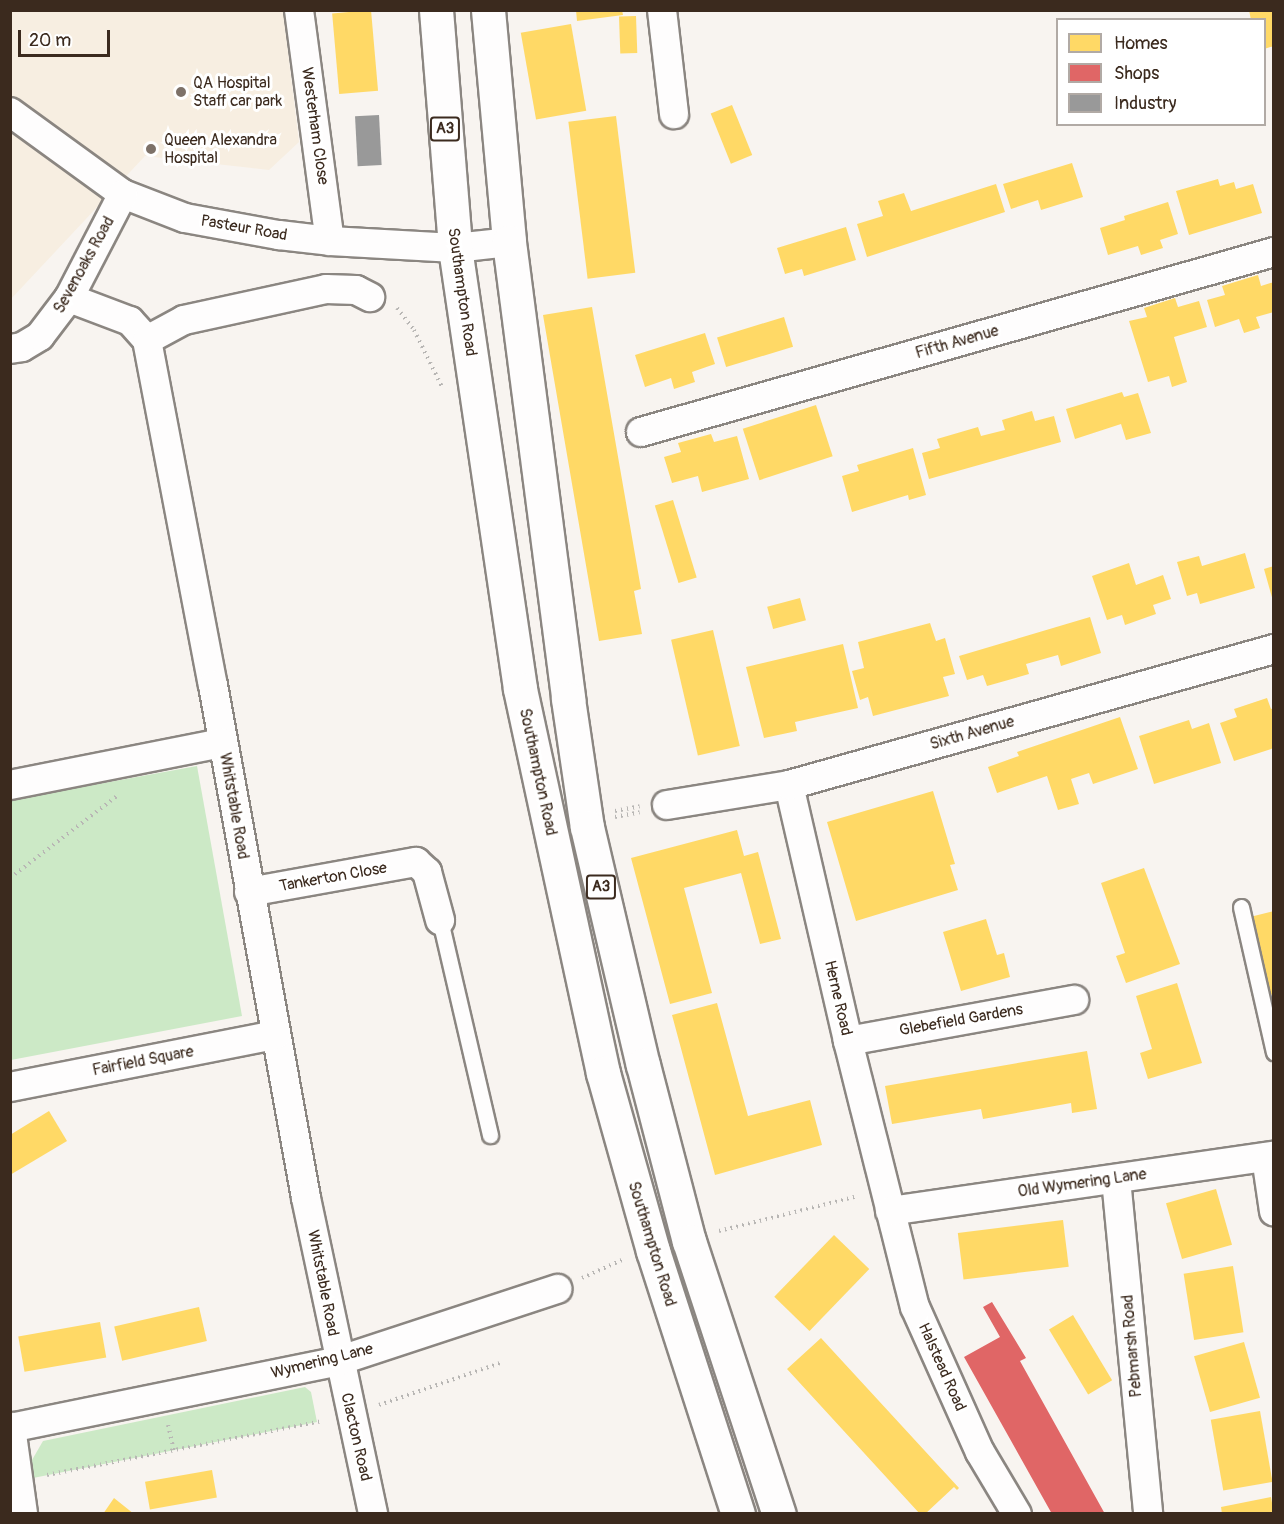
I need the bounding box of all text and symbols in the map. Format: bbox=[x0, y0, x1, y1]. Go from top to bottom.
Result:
scale bar bbox=[21, 18, 112, 56]
legend bbox=[1056, 18, 1266, 126]
text: 20 m bbox=[29, 29, 71, 52]
text: Homes bbox=[1114, 32, 1167, 55]
text: Shops bbox=[1114, 62, 1159, 85]
street label: Westerham Close bbox=[297, 66, 333, 186]
place label: QA Hospital Staff car park bbox=[193, 73, 282, 111]
marker: QA Hospital Staff car park bbox=[174, 85, 188, 99]
text: Industry bbox=[1114, 92, 1177, 115]
road number: A3 bbox=[428, 117, 462, 141]
place label: Queen Alexandra Hospital bbox=[164, 130, 277, 168]
marker: Queen Alexandra Hospital bbox=[142, 140, 160, 158]
street label: Pasteur Road bbox=[199, 211, 289, 245]
street label: Sevenoaks Road bbox=[49, 213, 119, 317]
street label: Southampton Road bbox=[443, 226, 481, 358]
street label: Fifth Avenue bbox=[913, 321, 1001, 363]
street label: Southampton Road bbox=[515, 707, 561, 837]
street label: Sixth Avenue bbox=[928, 712, 1016, 754]
street label: Whitstable Road bbox=[215, 751, 253, 861]
street label: Tankerton Close bbox=[278, 858, 388, 896]
road number: A3 bbox=[584, 875, 618, 899]
street label: Herne Road bbox=[820, 959, 856, 1037]
street label: Glebefield Gardens bbox=[898, 1000, 1024, 1040]
street label: Fairfield Square bbox=[91, 1042, 195, 1080]
street label: Old Wymering Lane bbox=[1016, 1164, 1148, 1202]
street label: Southampton Road bbox=[624, 1179, 680, 1309]
street label: Whitstable Road bbox=[303, 1228, 343, 1338]
street label: Pebmarsh Road bbox=[1118, 1294, 1146, 1398]
street label: Halstead Road bbox=[914, 1320, 970, 1414]
street label: Wymering Lane bbox=[269, 1339, 375, 1383]
street label: Clacton Road bbox=[337, 1391, 375, 1483]

